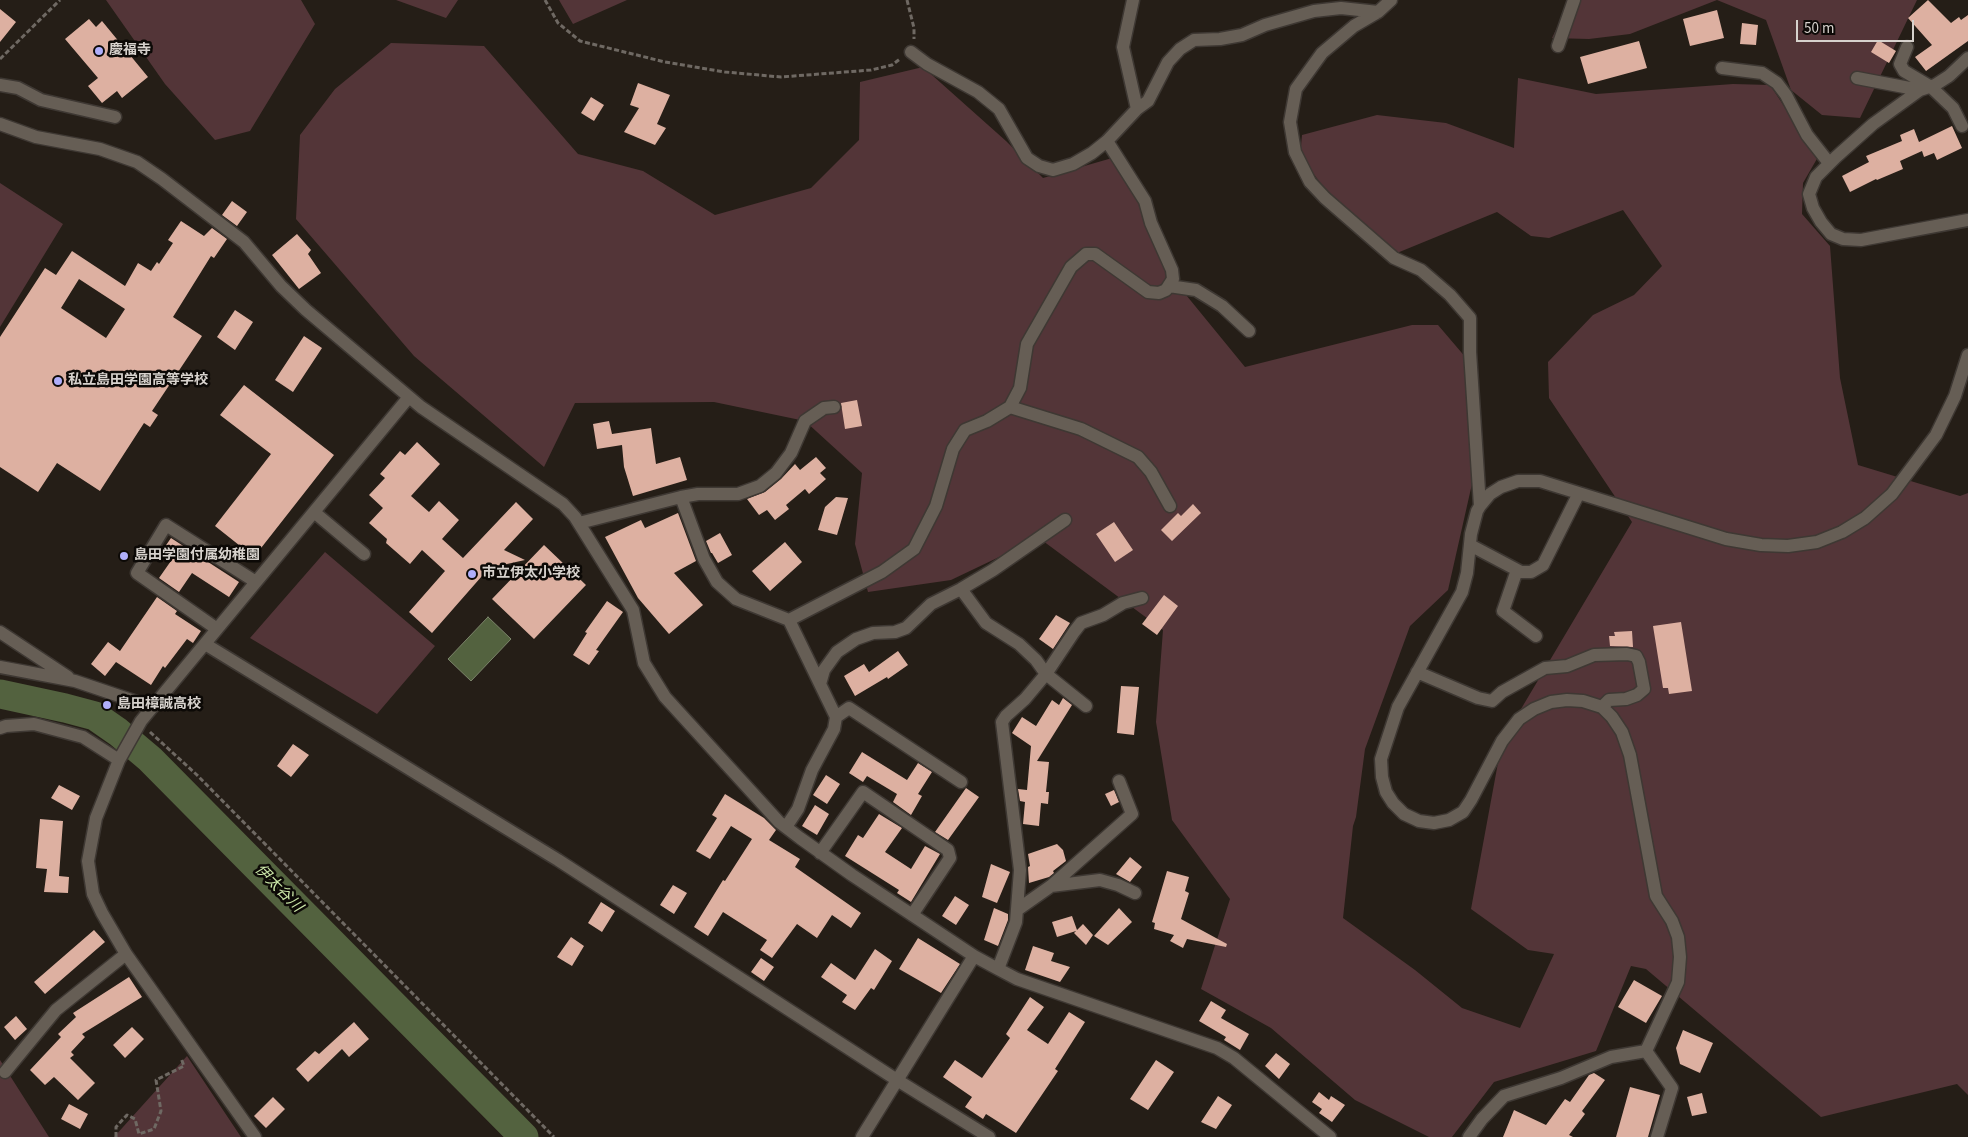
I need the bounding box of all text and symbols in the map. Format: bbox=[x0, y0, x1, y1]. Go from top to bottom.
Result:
scale bar bbox=[1798, 10, 1916, 42]
text: 50 m bbox=[1804, 18, 1834, 39]
place label: 慶福寺 bbox=[109, 43, 151, 59]
marker: 慶福寺 bbox=[93, 45, 105, 57]
place label: 私立島田学園高等学校 bbox=[68, 373, 208, 389]
marker: 私立島田学園高等学校 bbox=[52, 375, 64, 387]
place label: 島田学園付属幼稚園 bbox=[134, 548, 260, 564]
marker: 島田学園付属幼稚園 bbox=[118, 550, 130, 562]
place label: 市立伊太小学校 bbox=[482, 566, 580, 582]
marker: 市立伊太小学校 bbox=[466, 568, 478, 580]
place label: 島田樟誠高校 bbox=[117, 697, 201, 713]
marker: 島田樟誠高校 bbox=[101, 699, 113, 711]
water label: 伊太谷川 bbox=[250, 861, 306, 917]

